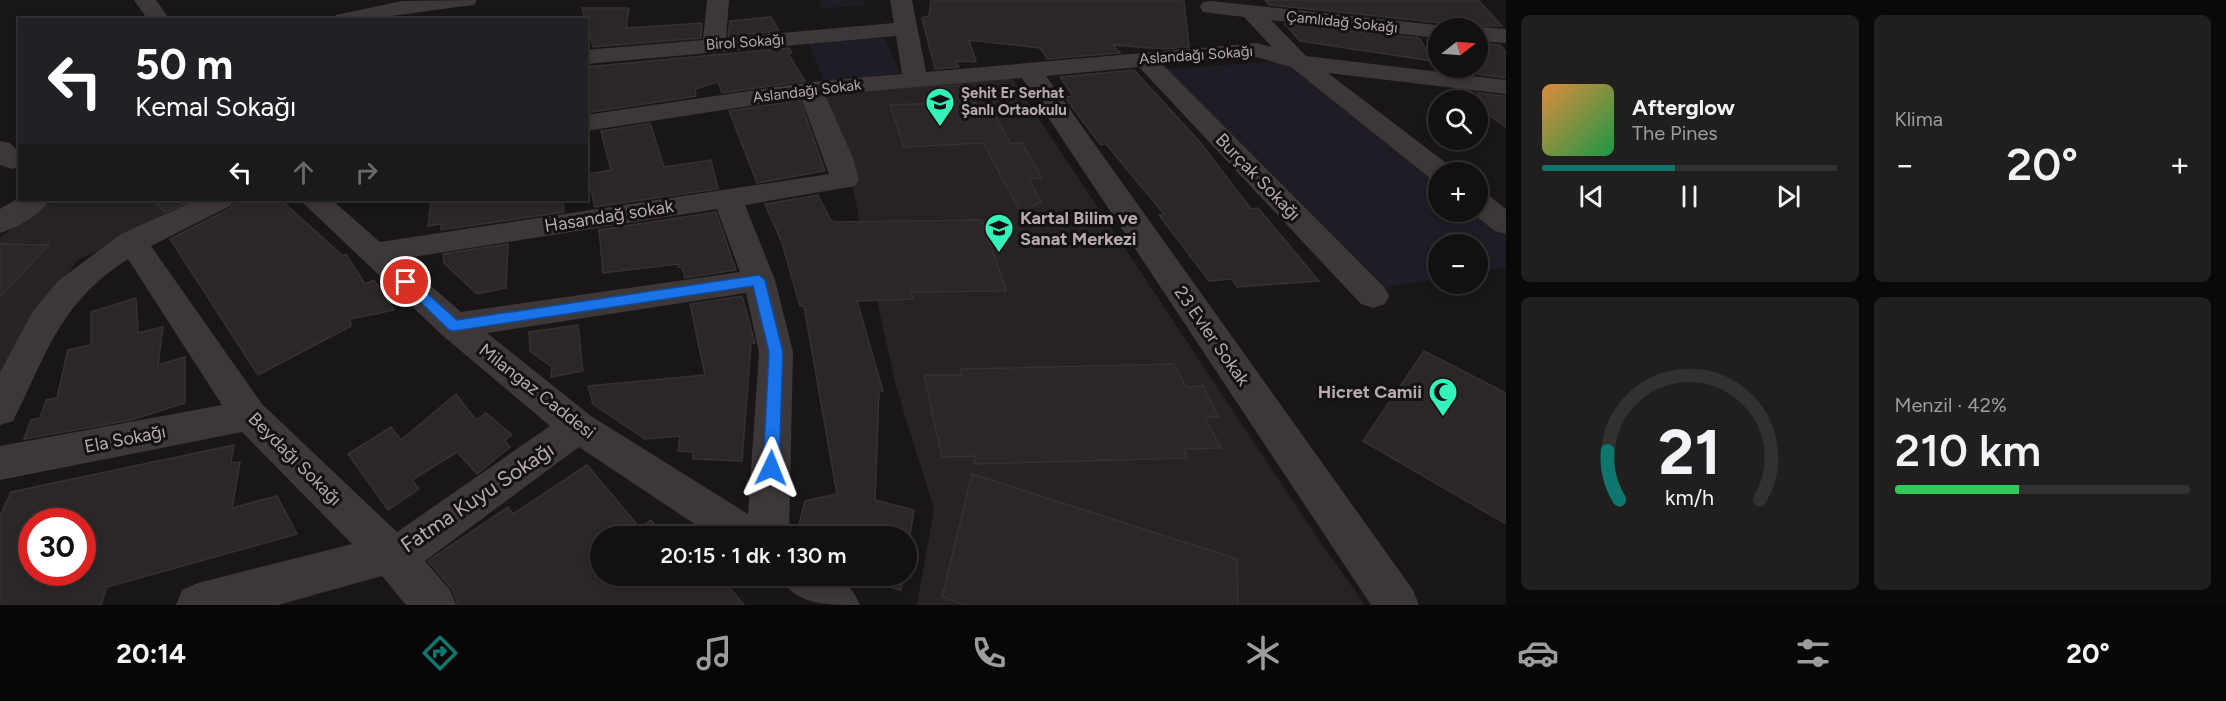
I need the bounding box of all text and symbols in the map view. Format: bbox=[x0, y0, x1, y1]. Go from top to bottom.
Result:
street label: Çamlıdağ Sokağı bbox=[1285, 7, 1399, 37]
north arrow bbox=[1428, 18, 1488, 78]
map controls bbox=[1428, 18, 1488, 294]
street label: Birol Sokağı bbox=[705, 30, 785, 54]
text: 50 m bbox=[135, 39, 233, 90]
icon: left bbox=[36, 42, 114, 120]
street label: Aslandağı Sokağı bbox=[1139, 42, 1253, 68]
street label: Aslandağı Sokak bbox=[752, 75, 863, 107]
place label: Şehit Er Serhat Şanlı Ortaokulu bbox=[961, 84, 1067, 119]
school or university icon: Şehit Er Serhat Şanlı Ortaokulu bbox=[924, 86, 956, 128]
text: Kemal Sokağı bbox=[135, 90, 296, 123]
button: search bbox=[1428, 90, 1488, 150]
text: Afterglow bbox=[1632, 94, 1735, 121]
text: Klima bbox=[1895, 107, 1943, 131]
text: The Pines bbox=[1632, 121, 1718, 145]
street label: Burçak Sokağı bbox=[1211, 129, 1305, 225]
text: 20° bbox=[2006, 137, 2078, 191]
text: − bbox=[1895, 145, 1915, 184]
text: + bbox=[2169, 145, 2190, 184]
icon: left bbox=[224, 156, 257, 189]
icon: ahead bbox=[287, 156, 320, 189]
icon: right bbox=[350, 156, 383, 189]
button: + bbox=[1428, 162, 1488, 222]
icon: previous bbox=[1575, 180, 1608, 213]
icon: pause bbox=[1673, 180, 1706, 213]
icon: next bbox=[1772, 180, 1805, 213]
street label: Hasandağ sokak bbox=[543, 195, 675, 237]
place label: Kartal Bilim ve Sanat Merkezi bbox=[1020, 207, 1138, 250]
school or university icon: Kartal Bilim ve Sanat Merkezi bbox=[983, 212, 1015, 254]
button: − bbox=[1428, 234, 1488, 294]
pin bbox=[380, 256, 431, 307]
icon: arrive bbox=[389, 265, 422, 298]
street label: 23 Evler Sokak bbox=[1170, 282, 1255, 390]
street label: Milangaz Caddesi bbox=[475, 339, 599, 443]
mosque icon: Hicret Camii bbox=[1427, 376, 1459, 418]
place label: Hicret Camii bbox=[1318, 381, 1422, 403]
text: Menzil · 42% bbox=[1895, 393, 2007, 417]
street label: Beydağı Sokağı bbox=[244, 408, 346, 510]
text: 21 bbox=[1659, 415, 1721, 490]
street label: Ela Sokağı bbox=[83, 420, 167, 458]
text: 210 km bbox=[1895, 423, 2041, 477]
position arrow bbox=[739, 436, 803, 500]
street label: Fatma Kuyu Sokağı bbox=[396, 437, 558, 557]
text: km/h bbox=[1665, 486, 1714, 511]
speed limit sign: 30 bbox=[18, 508, 96, 586]
text: 20:15 · 1 dk · 130 m bbox=[660, 542, 847, 569]
icon: directions bbox=[419, 632, 461, 674]
icon: music bbox=[693, 632, 735, 674]
icon: phone bbox=[968, 632, 1010, 674]
icon: climate bbox=[1242, 632, 1284, 674]
icon: car bbox=[1517, 632, 1559, 674]
icon: filters bbox=[1792, 632, 1834, 674]
text: 20:14 bbox=[116, 637, 186, 670]
text: 20° bbox=[2066, 637, 2110, 670]

